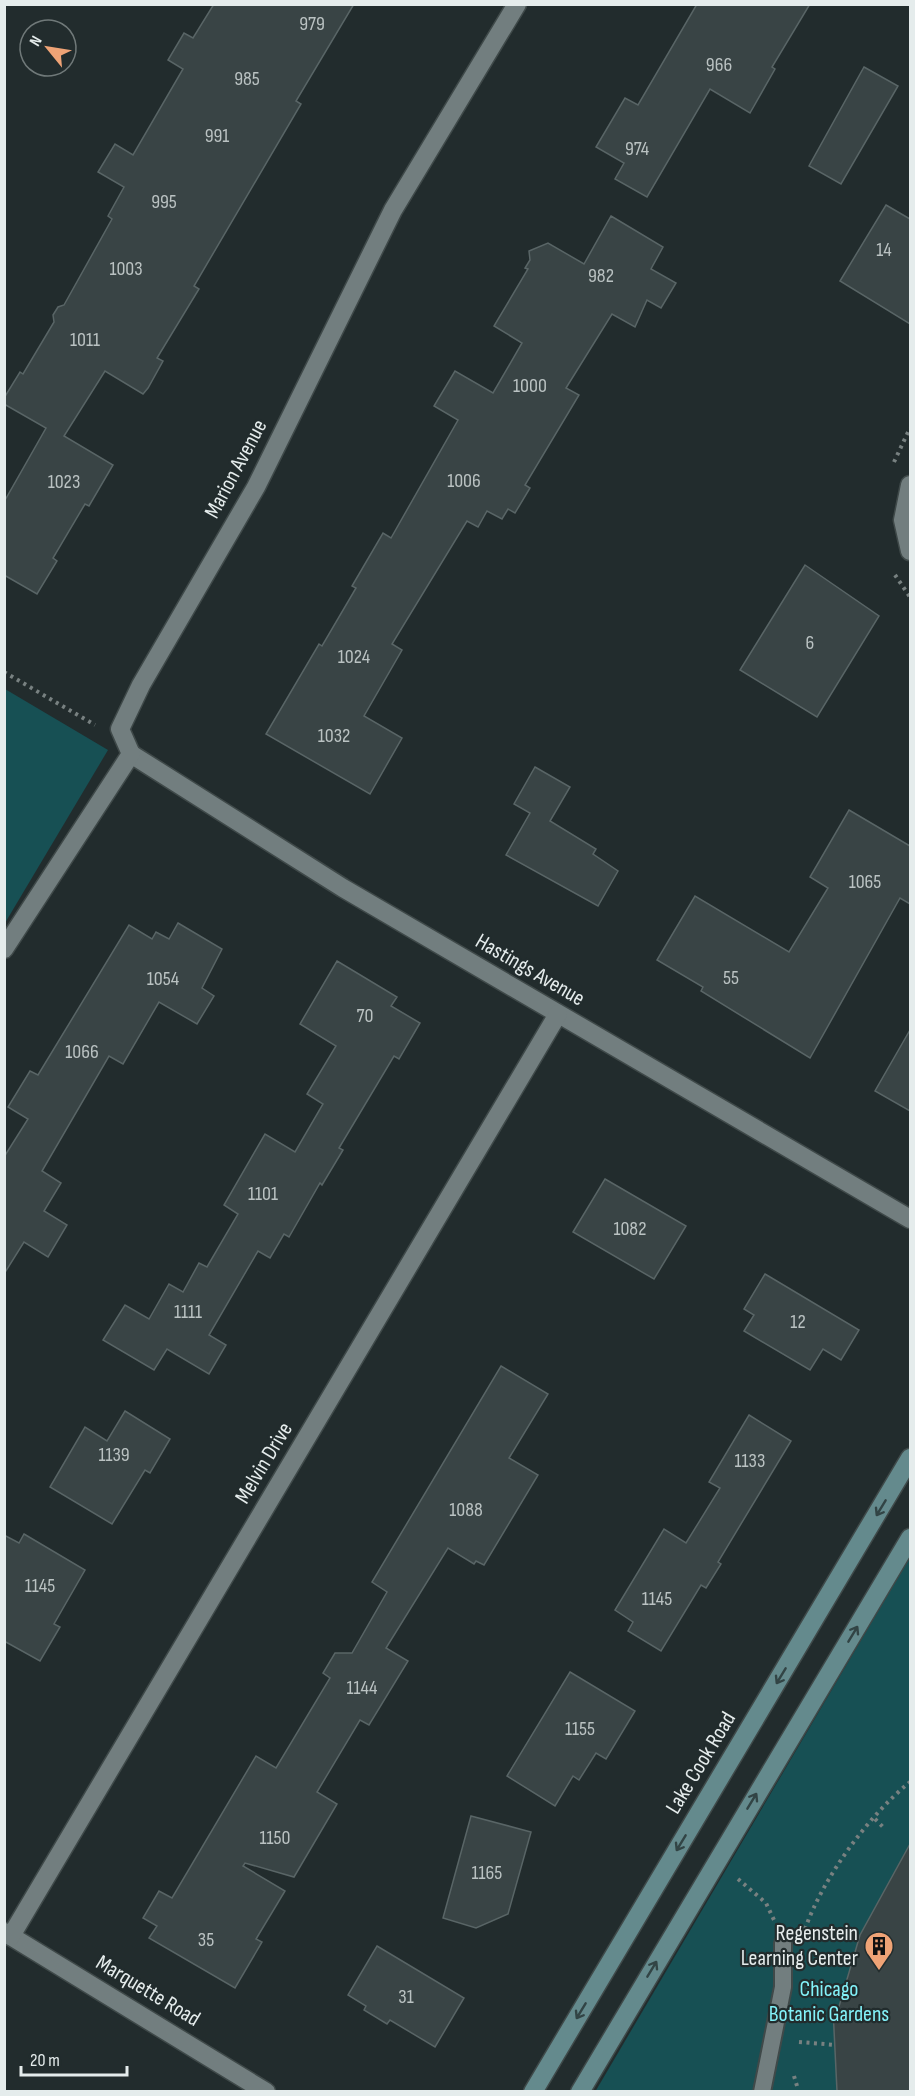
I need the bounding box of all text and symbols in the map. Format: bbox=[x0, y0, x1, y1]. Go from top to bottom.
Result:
house number: 979 bbox=[299, 12, 325, 36]
north arrow bbox=[18, 18, 78, 78]
text: N bbox=[26, 33, 47, 50]
house number: 966 bbox=[706, 53, 732, 77]
house number: 985 bbox=[234, 67, 260, 91]
house number: 991 bbox=[205, 124, 229, 148]
house number: 974 bbox=[625, 137, 649, 161]
house number: 995 bbox=[151, 190, 177, 214]
house number: 14 bbox=[876, 238, 892, 262]
house number: 1003 bbox=[109, 257, 143, 281]
house number: 982 bbox=[588, 264, 614, 288]
house number: 1011 bbox=[70, 328, 100, 352]
house number: 1000 bbox=[513, 374, 547, 398]
street label: Marion Avenue bbox=[199, 415, 273, 523]
house number: 1006 bbox=[447, 469, 481, 493]
house number: 1023 bbox=[48, 470, 80, 494]
house number: 6 bbox=[806, 631, 814, 655]
house number: 1024 bbox=[338, 645, 370, 669]
house number: 1032 bbox=[318, 724, 350, 748]
house number: 1065 bbox=[849, 870, 881, 894]
street label: Hastings Avenue bbox=[471, 928, 589, 1012]
house number: 55 bbox=[723, 966, 739, 990]
house number: 1054 bbox=[147, 967, 179, 991]
house number: 70 bbox=[357, 1004, 373, 1028]
house number: 1066 bbox=[65, 1040, 99, 1064]
house number: 1101 bbox=[248, 1182, 278, 1206]
house number: 1082 bbox=[613, 1217, 647, 1241]
house number: 1111 bbox=[174, 1300, 202, 1324]
house number: 12 bbox=[790, 1310, 806, 1334]
street label: Melvin Drive bbox=[229, 1418, 299, 1508]
house number: 1139 bbox=[98, 1443, 130, 1467]
house number: 1133 bbox=[735, 1449, 765, 1473]
house number: 1088 bbox=[449, 1498, 483, 1522]
one-way arrow bbox=[874, 1499, 886, 1516]
house number: 1145 bbox=[25, 1574, 55, 1598]
house number: 1145 bbox=[642, 1587, 672, 1611]
one-way arrow bbox=[847, 1626, 859, 1643]
one-way arrow bbox=[774, 1667, 786, 1684]
house number: 1144 bbox=[347, 1676, 377, 1700]
street label: Lake Cook Road bbox=[660, 1707, 742, 1819]
house number: 1155 bbox=[565, 1717, 595, 1741]
one-way arrow bbox=[747, 1793, 759, 1810]
house number: 1150 bbox=[260, 1826, 290, 1850]
one-way arrow bbox=[675, 1834, 687, 1851]
house number: 1165 bbox=[472, 1861, 502, 1885]
place label: Regenstein Learning Center bbox=[741, 1920, 858, 1972]
house number: 35 bbox=[198, 1928, 214, 1952]
building icon: Regenstein Learning Center bbox=[863, 1930, 895, 1972]
street label: Marquette Road bbox=[91, 1949, 205, 2033]
one-way arrow bbox=[647, 1961, 659, 1978]
park label: Chicago Botanic Gardens bbox=[769, 1976, 889, 2028]
house number: 31 bbox=[398, 1985, 414, 2009]
one-way arrow bbox=[575, 2002, 587, 2019]
scale bar bbox=[21, 2039, 128, 2077]
text: 20 m bbox=[30, 2050, 60, 2071]

